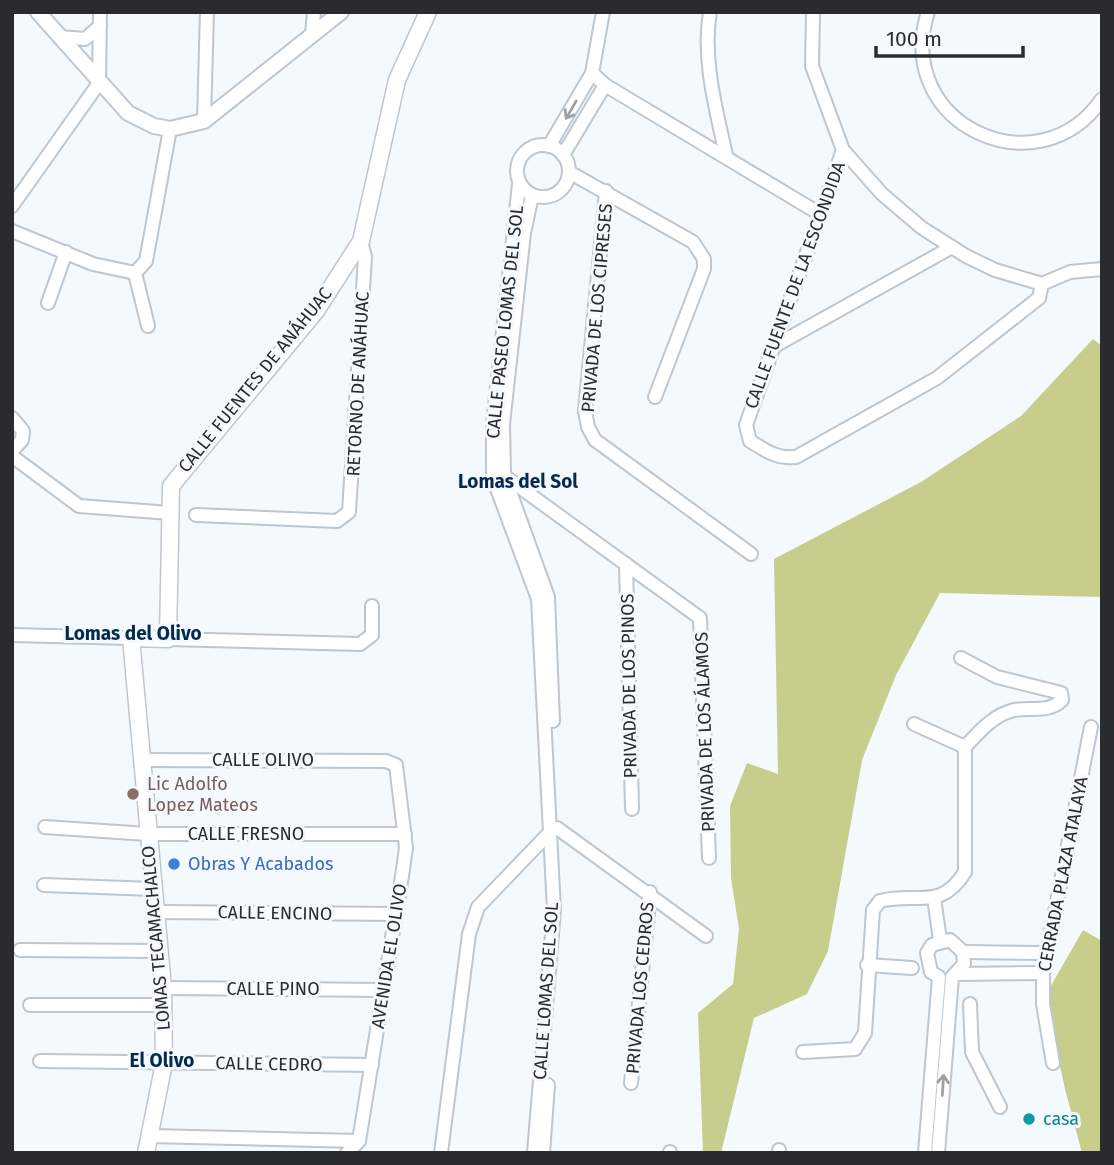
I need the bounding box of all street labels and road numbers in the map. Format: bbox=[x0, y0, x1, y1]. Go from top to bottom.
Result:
street label: CALLE FUENTE DE LA ESCONDIDA bbox=[740, 158, 850, 412]
street label: PRIVADA DE LOS CIPRESES bbox=[577, 202, 617, 413]
street label: CALLE PASEO LOMAS DEL SOL bbox=[482, 204, 528, 440]
street label: CALLE FUENTES DE ANÁHUAC bbox=[173, 282, 337, 477]
street label: RETORNO DE ANÁHUAC bbox=[341, 291, 374, 477]
street label: PRIVADA DE LOS PINOS bbox=[616, 593, 642, 779]
street label: PRIVADA DE LOS ÁLAMOS bbox=[690, 631, 719, 832]
street label: CALLE OLIVO bbox=[212, 749, 314, 771]
street label: CERRADA PLAZA ATALAYA bbox=[1033, 774, 1093, 973]
street label: CALLE FRESNO bbox=[188, 823, 304, 845]
street label: LOMAS TECAMACHALCO bbox=[137, 845, 175, 1031]
street label: AVENIDA EL OLIVO bbox=[367, 882, 411, 1030]
street label: CALLE ENCINO bbox=[217, 901, 333, 925]
street label: CALLE LOMAS DEL SOL bbox=[529, 901, 563, 1081]
street label: PRIVADA LOS CEDROS bbox=[622, 901, 659, 1075]
street label: CALLE PINO bbox=[226, 978, 320, 1000]
street label: CALLE CEDRO bbox=[215, 1052, 323, 1076]

